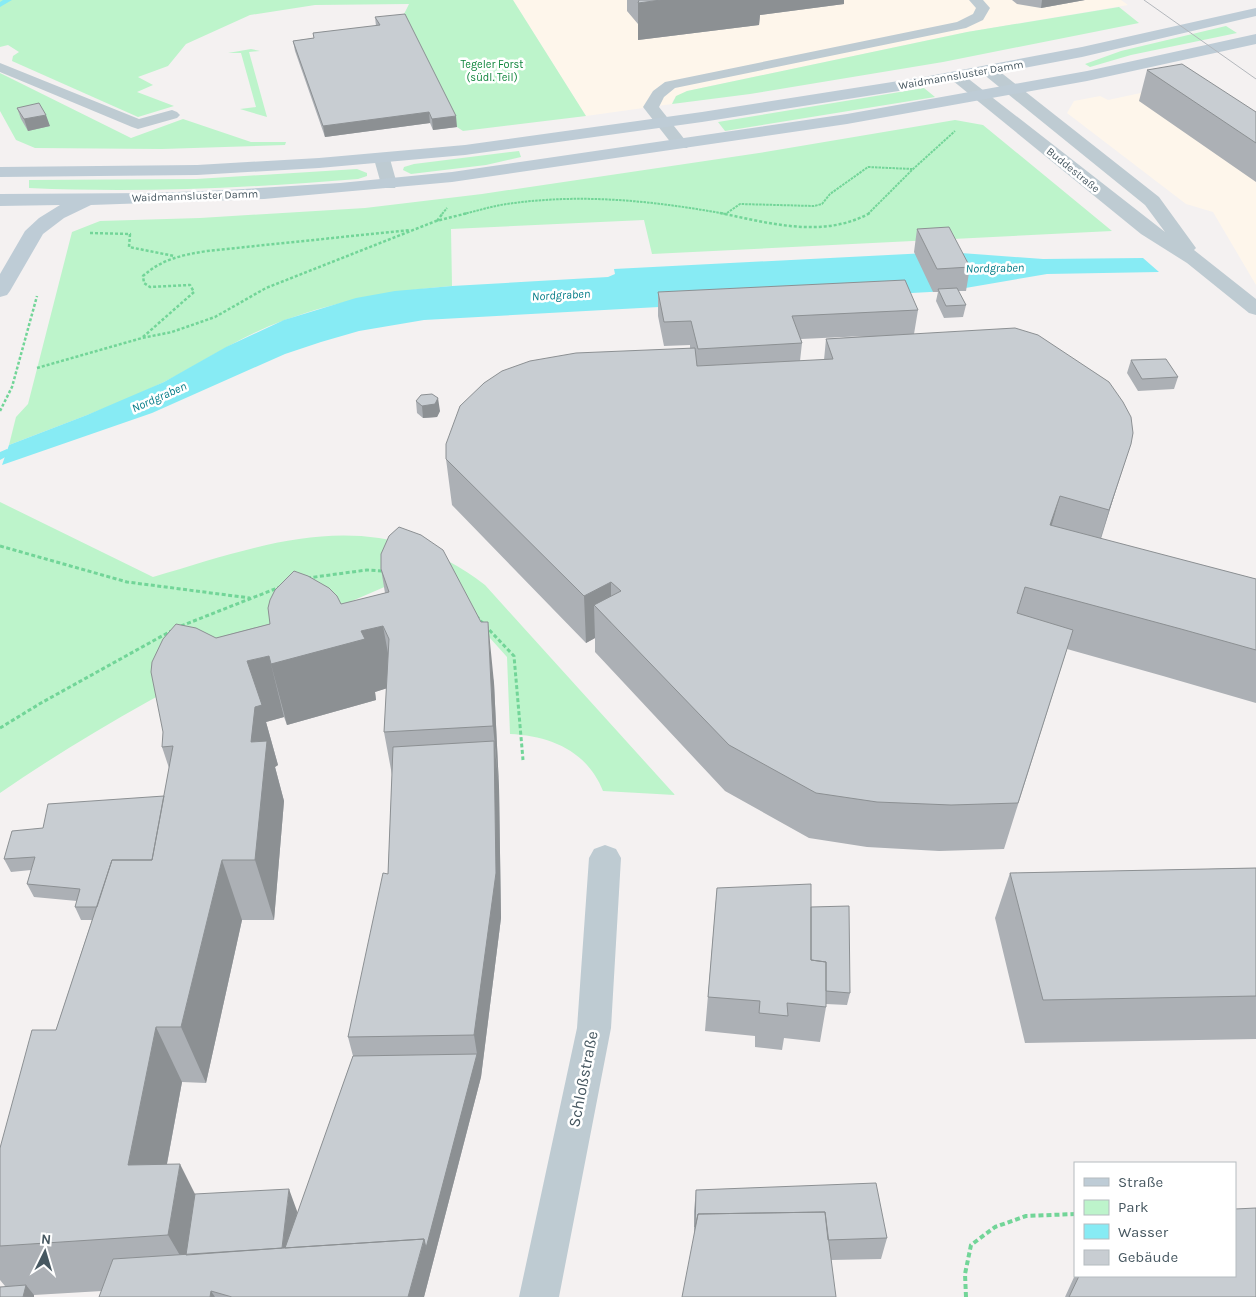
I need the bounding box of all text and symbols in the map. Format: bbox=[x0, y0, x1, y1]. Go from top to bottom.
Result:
park label: Tegeler Forst (südl. Teil) bbox=[461, 58, 523, 84]
street label: Waidmannsluster Damm bbox=[898, 58, 1024, 92]
street label: Buddestraße bbox=[1044, 145, 1102, 196]
street label: Waidmannsluster Damm bbox=[132, 187, 258, 205]
water label: Nordgraben bbox=[966, 260, 1024, 276]
water label: Nordgraben bbox=[531, 286, 591, 304]
water label: Nordgraben bbox=[129, 379, 189, 415]
street label: Schloßstraße bbox=[564, 1029, 602, 1129]
legend bbox=[1074, 1162, 1236, 1277]
text: Straße bbox=[1118, 1173, 1163, 1191]
text: Park bbox=[1118, 1198, 1148, 1216]
text: Wasser bbox=[1118, 1223, 1169, 1241]
north arrow bbox=[20, 1227, 70, 1277]
text: N bbox=[40, 1231, 52, 1248]
text: Gebäude bbox=[1118, 1248, 1178, 1266]

